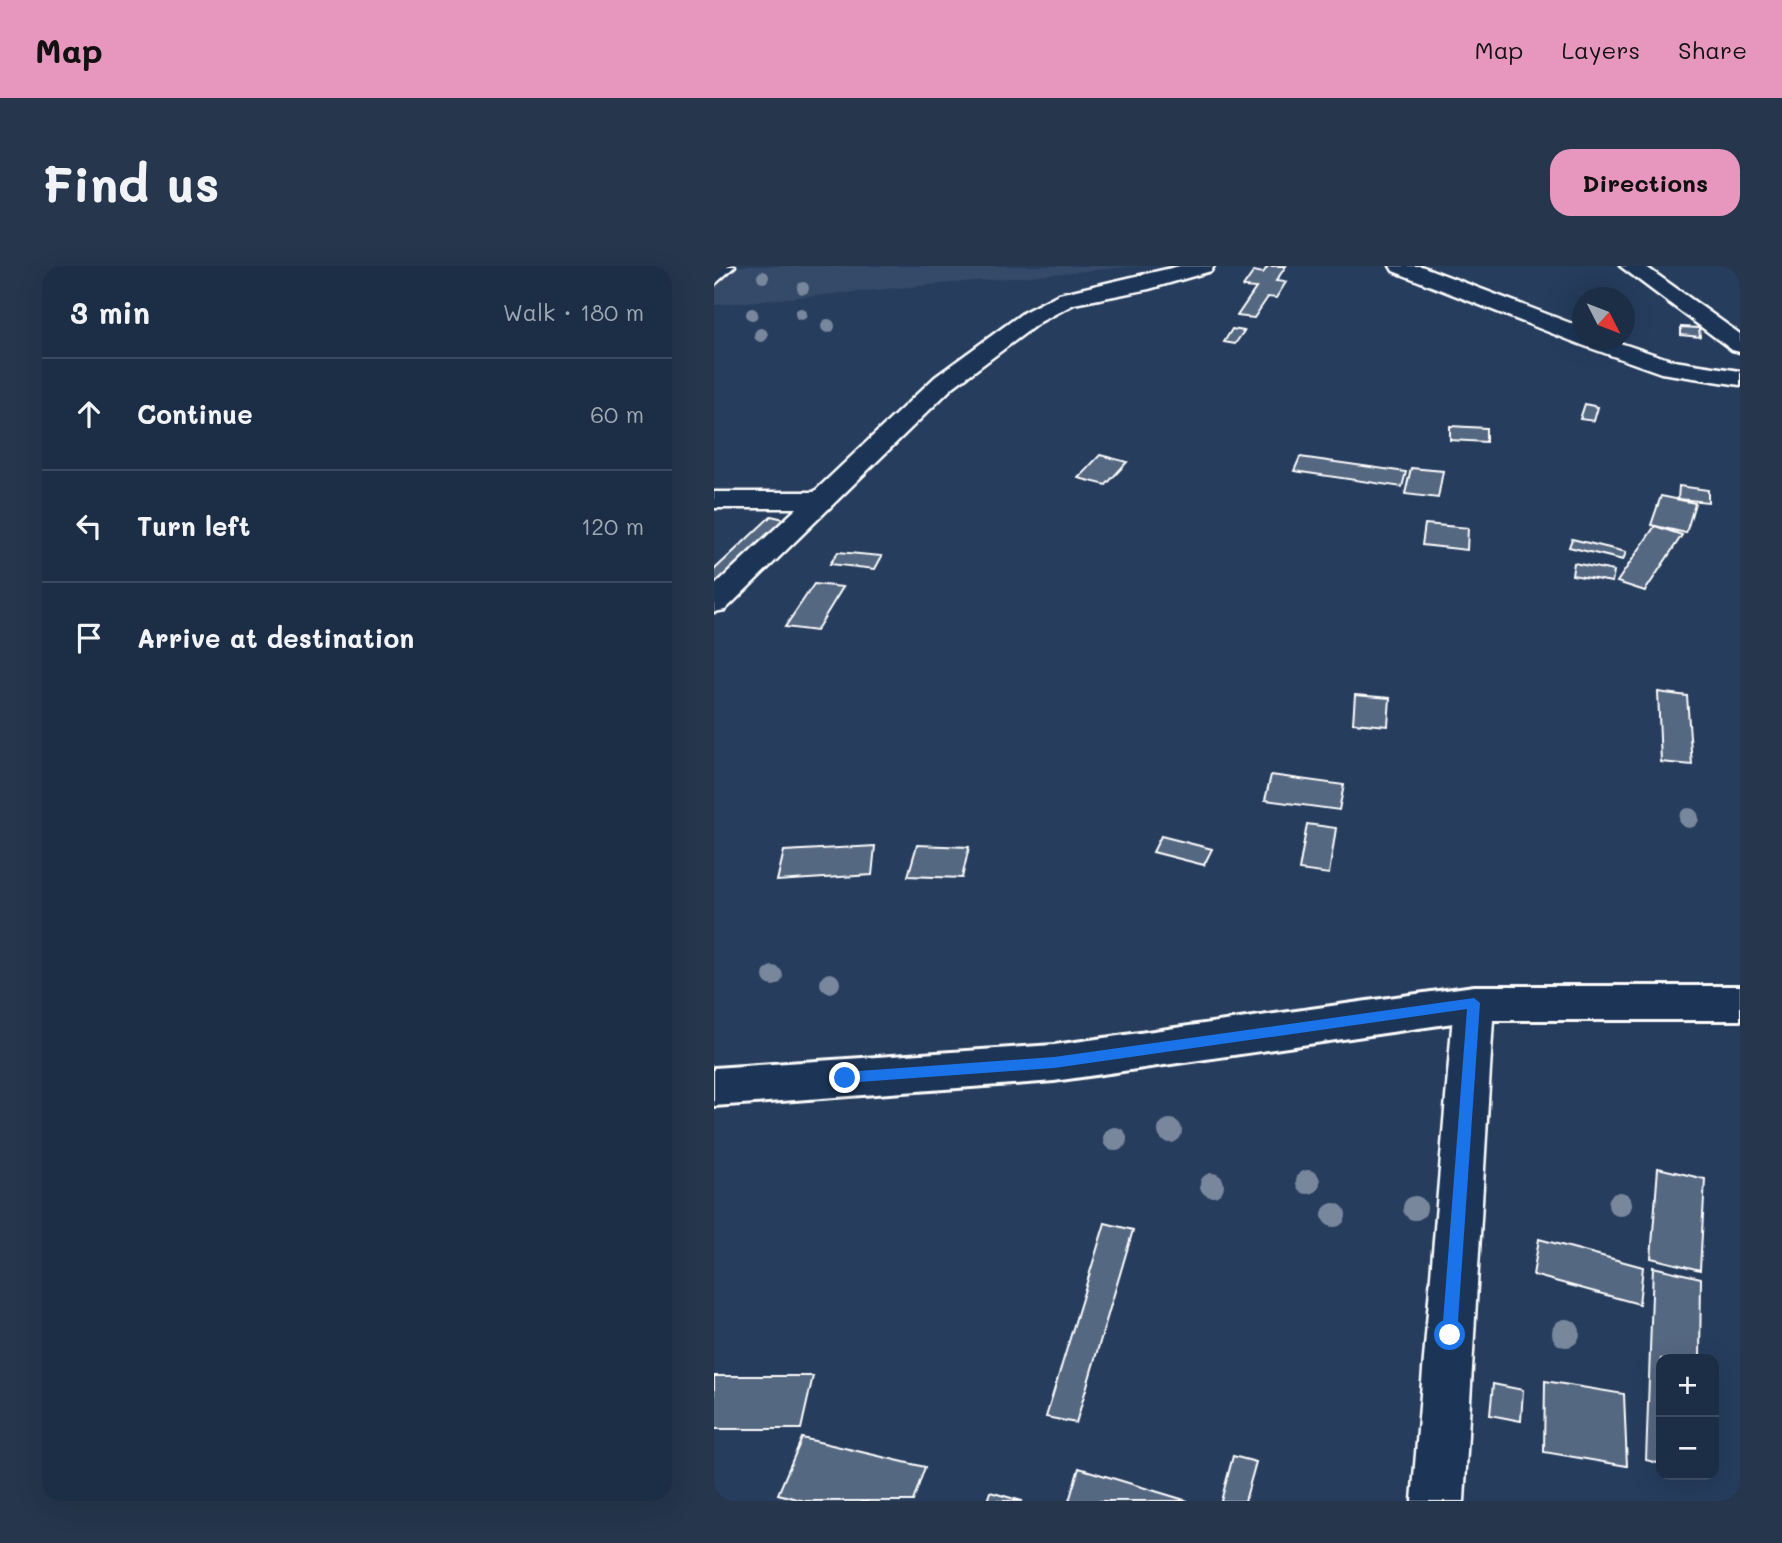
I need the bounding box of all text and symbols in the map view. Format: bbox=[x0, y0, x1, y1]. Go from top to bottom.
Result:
text: Map bbox=[35, 28, 103, 71]
text: Map bbox=[1475, 34, 1523, 65]
text: Layers bbox=[1561, 34, 1640, 65]
text: Share bbox=[1678, 34, 1747, 65]
button: Directions bbox=[1550, 149, 1740, 216]
text: Find us bbox=[42, 151, 220, 214]
north arrow bbox=[1572, 287, 1635, 350]
text: 3 min bbox=[70, 292, 150, 332]
text: Walk · 180 m bbox=[503, 297, 644, 327]
icon: ahead bbox=[70, 395, 108, 433]
text: Continue bbox=[137, 397, 253, 431]
text: 60 m bbox=[590, 399, 644, 429]
icon: left bbox=[70, 507, 108, 545]
text: Turn left bbox=[137, 509, 250, 543]
text: 120 m bbox=[581, 511, 644, 541]
icon: arrive bbox=[70, 619, 108, 657]
text: Arrive at destination bbox=[137, 621, 414, 655]
route end bbox=[829, 1062, 860, 1093]
route start bbox=[1434, 1319, 1465, 1350]
map controls bbox=[1656, 1354, 1719, 1480]
button: + bbox=[1656, 1354, 1719, 1417]
button: − bbox=[1656, 1417, 1719, 1480]

